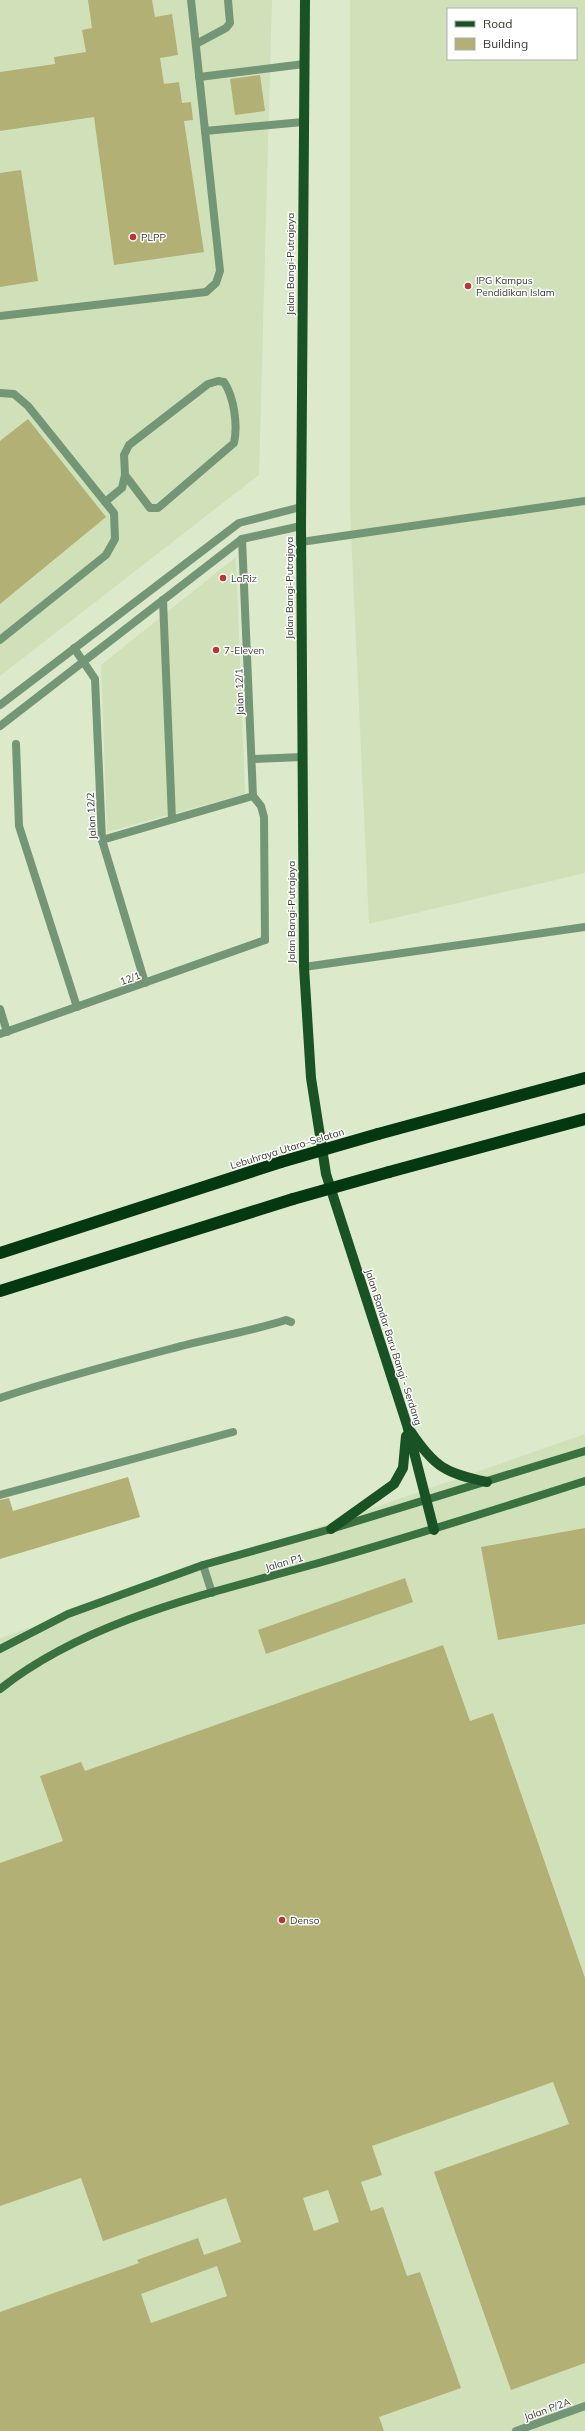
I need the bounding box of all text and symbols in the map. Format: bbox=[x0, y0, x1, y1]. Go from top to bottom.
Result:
legend bbox=[447, 8, 577, 60]
text: Road bbox=[483, 16, 512, 31]
text: Building bbox=[483, 36, 528, 51]
street label: Jalan Bangi-Putrajaya bbox=[284, 213, 297, 315]
place label: PLPP bbox=[141, 231, 166, 244]
marker: PLPP bbox=[128, 232, 138, 242]
place label: IPG Kampus Pendidikan Islam bbox=[476, 274, 555, 299]
marker: IPG Kampus Pendidikan Islam bbox=[463, 281, 473, 291]
street label: Jalan Bangi-Putrajaya bbox=[283, 537, 296, 639]
place label: LaRiz bbox=[231, 572, 257, 585]
marker: LaRiz bbox=[218, 573, 228, 583]
place label: 7-Eleven bbox=[224, 644, 265, 657]
marker: 7-Eleven bbox=[211, 645, 221, 655]
street label: Jalan 12/1 bbox=[232, 668, 247, 716]
street label: Jalan 12/2 bbox=[84, 792, 99, 840]
street label: Jalan Bangi-Putrajaya bbox=[285, 861, 298, 963]
street label: 12/1 bbox=[118, 969, 142, 988]
street label: Lebuhraya Utara–Selatan bbox=[229, 1125, 346, 1172]
street label: Jalan Bandar Baru Bangi - Serdang bbox=[362, 1267, 425, 1427]
street label: Jalan P1 bbox=[264, 1551, 305, 1574]
place label: Denso bbox=[290, 1914, 320, 1927]
marker: Denso bbox=[277, 1915, 287, 1925]
street label: Jalan P/2A bbox=[522, 2395, 573, 2424]

